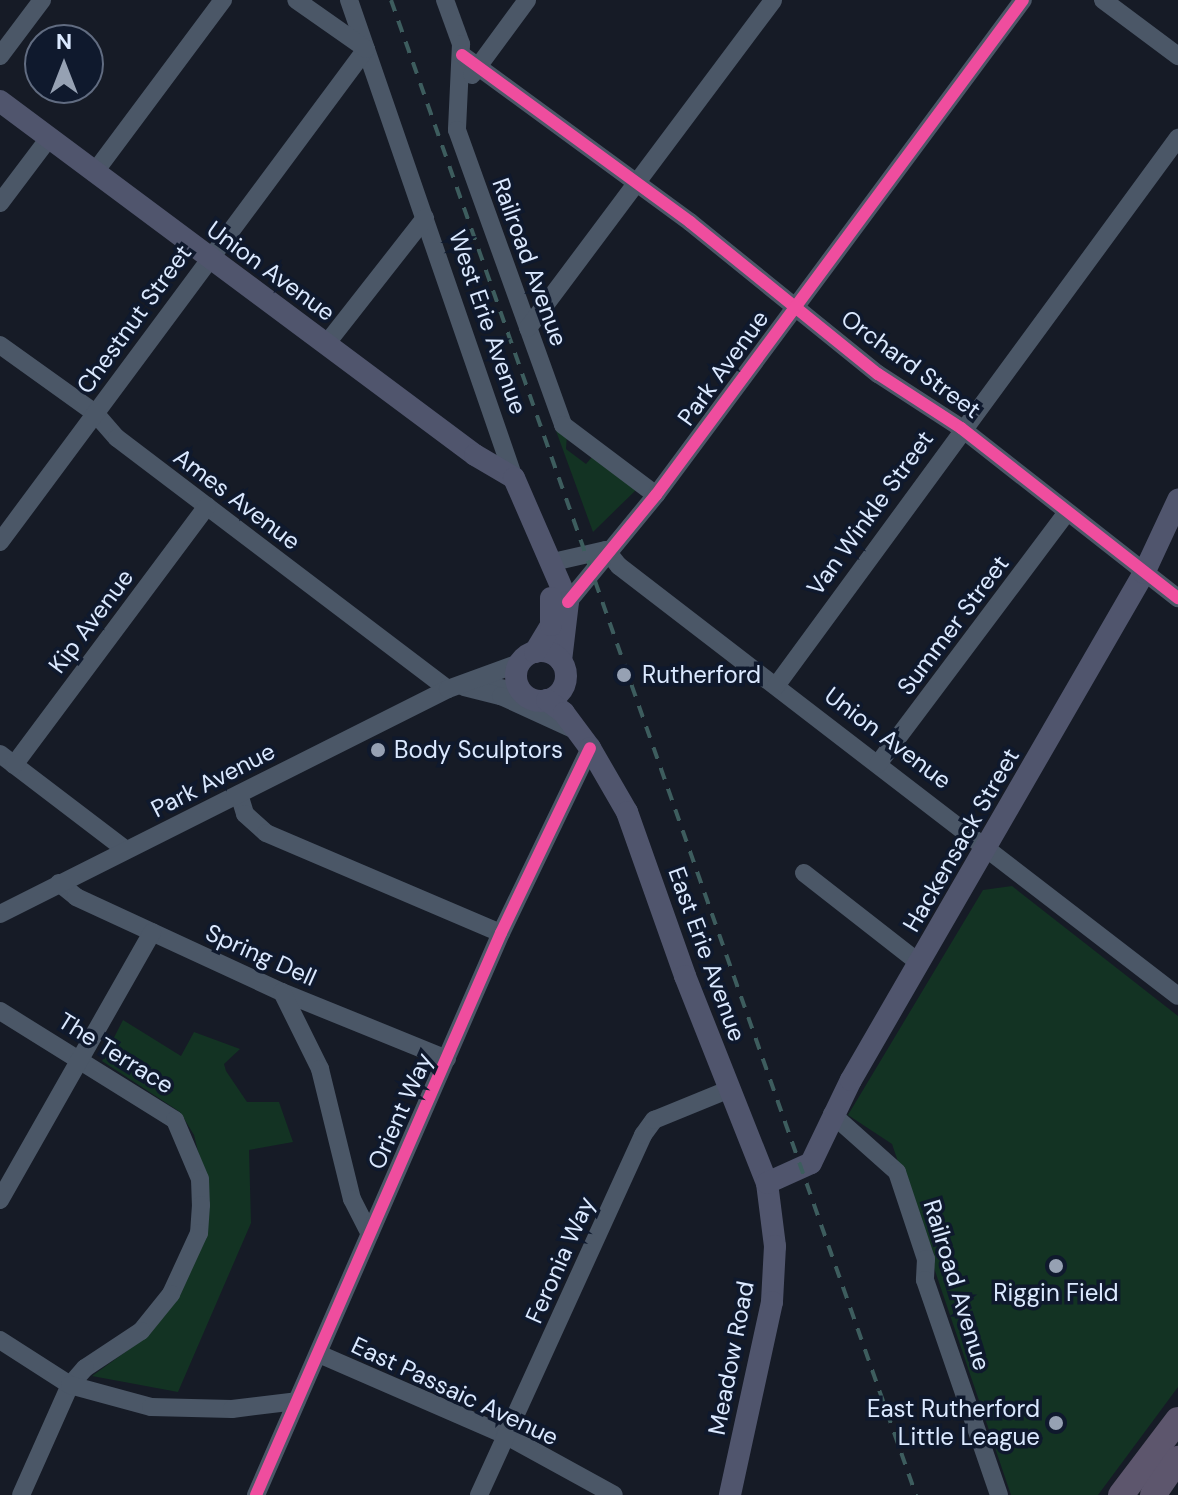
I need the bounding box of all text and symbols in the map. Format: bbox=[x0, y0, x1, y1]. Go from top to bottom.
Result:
north arrow bbox=[24, 24, 104, 104]
text: N bbox=[56, 27, 72, 56]
street label: Railroad Avenue bbox=[486, 174, 574, 350]
street label: Union Avenue bbox=[201, 215, 341, 327]
street label: West Erie Avenue bbox=[443, 226, 533, 418]
street label: Chestnut Street bbox=[70, 239, 198, 399]
street label: Orchard Street bbox=[836, 304, 986, 424]
street label: Park Avenue bbox=[672, 305, 774, 431]
street label: Van Winkle Street bbox=[801, 425, 939, 601]
street label: Ames Avenue bbox=[168, 442, 306, 556]
street label: Summer Street bbox=[891, 550, 1015, 700]
street label: Kip Avenue bbox=[43, 563, 139, 679]
place label: Rutherford bbox=[642, 661, 761, 689]
marker: Rutherford bbox=[613, 664, 635, 686]
street label: Union Avenue bbox=[819, 681, 957, 795]
street label: Park Avenue bbox=[146, 736, 280, 824]
place label: Body Sculptors bbox=[394, 736, 563, 764]
marker: Body Sculptors bbox=[369, 741, 387, 759]
street label: Hackensack Street bbox=[897, 743, 1025, 937]
street label: East Erie Avenue bbox=[662, 863, 752, 1045]
street label: Spring Dell bbox=[201, 918, 321, 992]
street label: The Terrace bbox=[53, 1006, 179, 1100]
street label: Orient Way bbox=[362, 1048, 438, 1174]
street label: Feronia Way bbox=[519, 1192, 601, 1328]
street label: Railroad Avenue bbox=[917, 1196, 997, 1374]
marker: Riggin Field bbox=[1047, 1257, 1065, 1275]
street label: Meadow Road bbox=[702, 1279, 760, 1437]
place label: Riggin Field bbox=[993, 1279, 1119, 1307]
street label: East Passaic Avenue bbox=[347, 1330, 563, 1452]
place label: East Rutherford Little League bbox=[867, 1395, 1040, 1451]
marker: East Rutherford Little League bbox=[1047, 1414, 1065, 1432]

